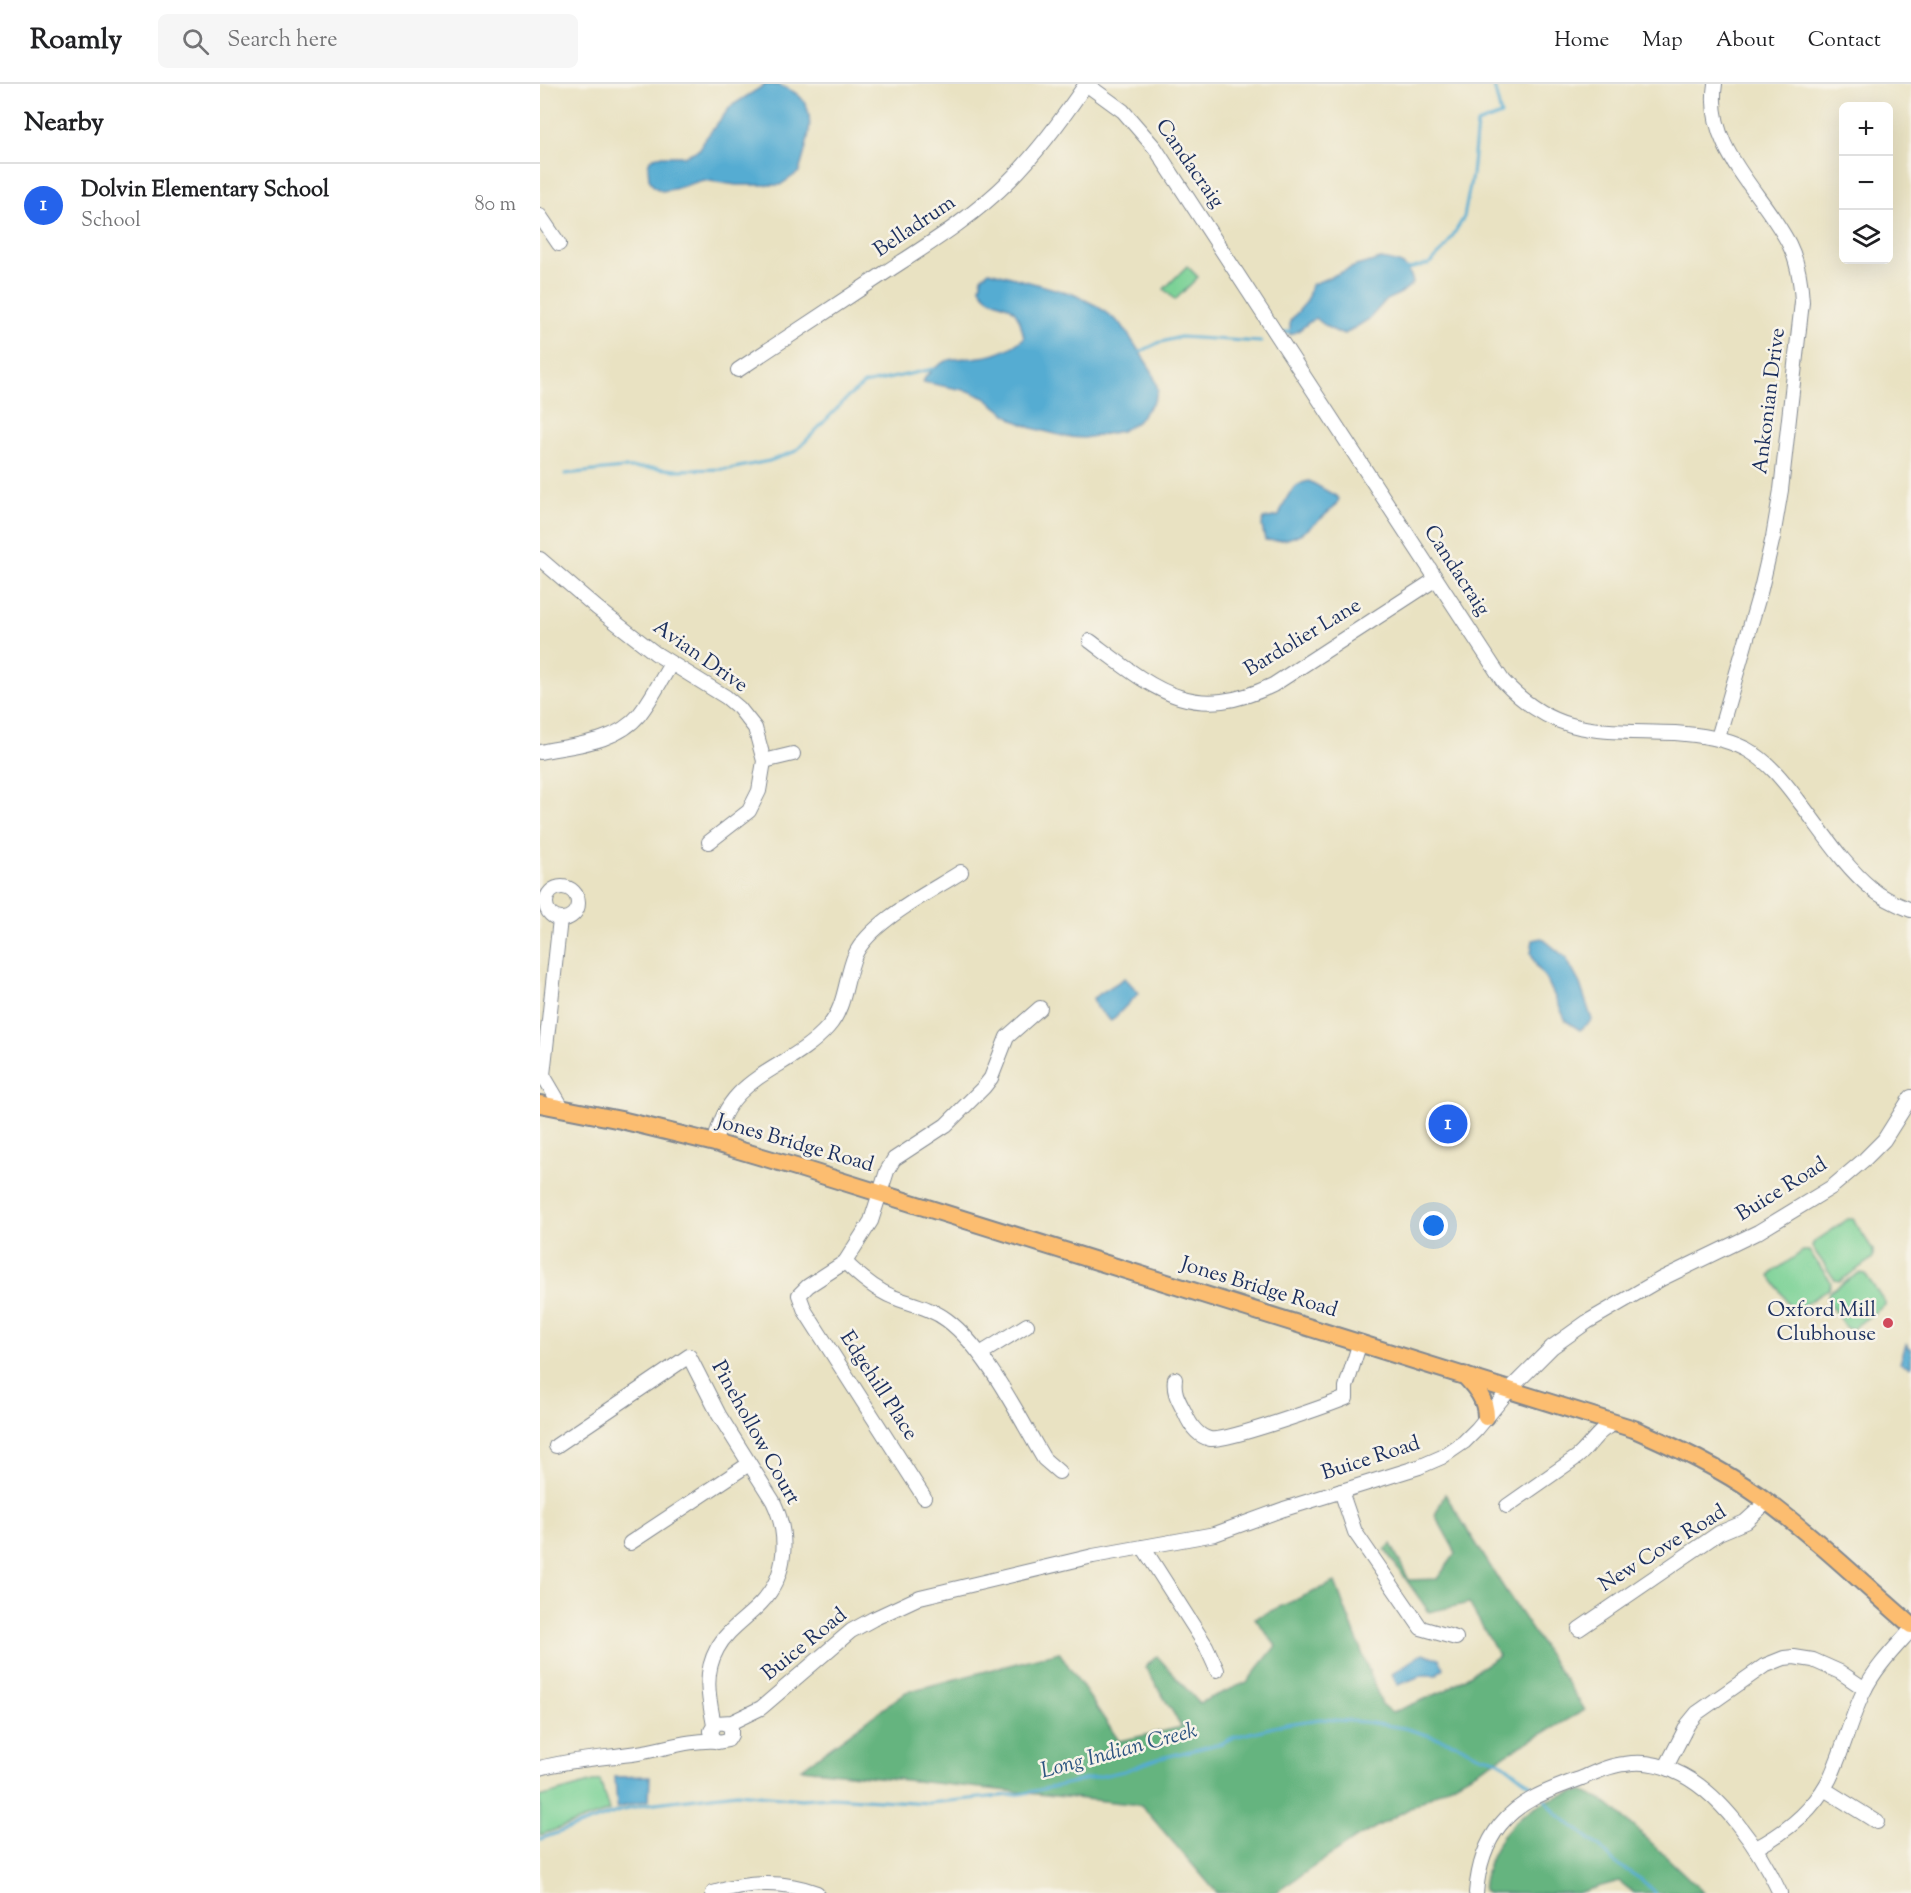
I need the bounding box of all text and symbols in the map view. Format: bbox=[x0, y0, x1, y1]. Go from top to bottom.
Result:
search box bbox=[158, 14, 578, 68]
text: Roamly bbox=[30, 21, 122, 61]
icon: search bbox=[179, 25, 212, 58]
text: Search here bbox=[227, 25, 338, 57]
text: Home bbox=[1554, 26, 1609, 56]
text: Map bbox=[1642, 26, 1683, 56]
text: About bbox=[1716, 26, 1775, 56]
text: Contact bbox=[1808, 26, 1881, 56]
map controls bbox=[1839, 102, 1893, 264]
button: + bbox=[1839, 102, 1893, 156]
text: Nearby bbox=[24, 105, 104, 142]
street label: Candacraig bbox=[1147, 113, 1231, 215]
button: − bbox=[1839, 156, 1893, 210]
text: Dolvin Elementary School bbox=[81, 175, 329, 207]
street label: Belladrum bbox=[868, 189, 962, 265]
text: 1 bbox=[40, 191, 47, 220]
text: 80 m bbox=[475, 191, 516, 220]
text: School bbox=[81, 207, 141, 236]
button: layers bbox=[1839, 210, 1893, 264]
street label: Ankonian Drive bbox=[1746, 326, 1794, 476]
street label: Candacraig bbox=[1415, 520, 1497, 622]
street label: Bardolier Lane bbox=[1239, 591, 1367, 685]
street label: Avian Drive bbox=[646, 613, 754, 701]
pin: 1 bbox=[1428, 1102, 1468, 1146]
street label: Jones Bridge Road bbox=[712, 1107, 877, 1181]
street label: Buice Road bbox=[1731, 1150, 1833, 1230]
your location bbox=[1419, 1211, 1448, 1240]
street label: Jones Bridge Road bbox=[1176, 1250, 1341, 1326]
place label: Oxford Mill Clubhouse bbox=[1767, 1296, 1876, 1350]
marker: Oxford Mill Clubhouse bbox=[1881, 1316, 1895, 1330]
street label: Edgehill Place bbox=[831, 1325, 925, 1447]
street label: Pinehollow Court bbox=[703, 1356, 807, 1510]
street label: Buice Road bbox=[1318, 1429, 1424, 1489]
street label: New Cove Road bbox=[1593, 1498, 1733, 1600]
street label: Buice Road bbox=[756, 1601, 854, 1689]
water label: Long Indian Creek bbox=[1037, 1716, 1201, 1788]

